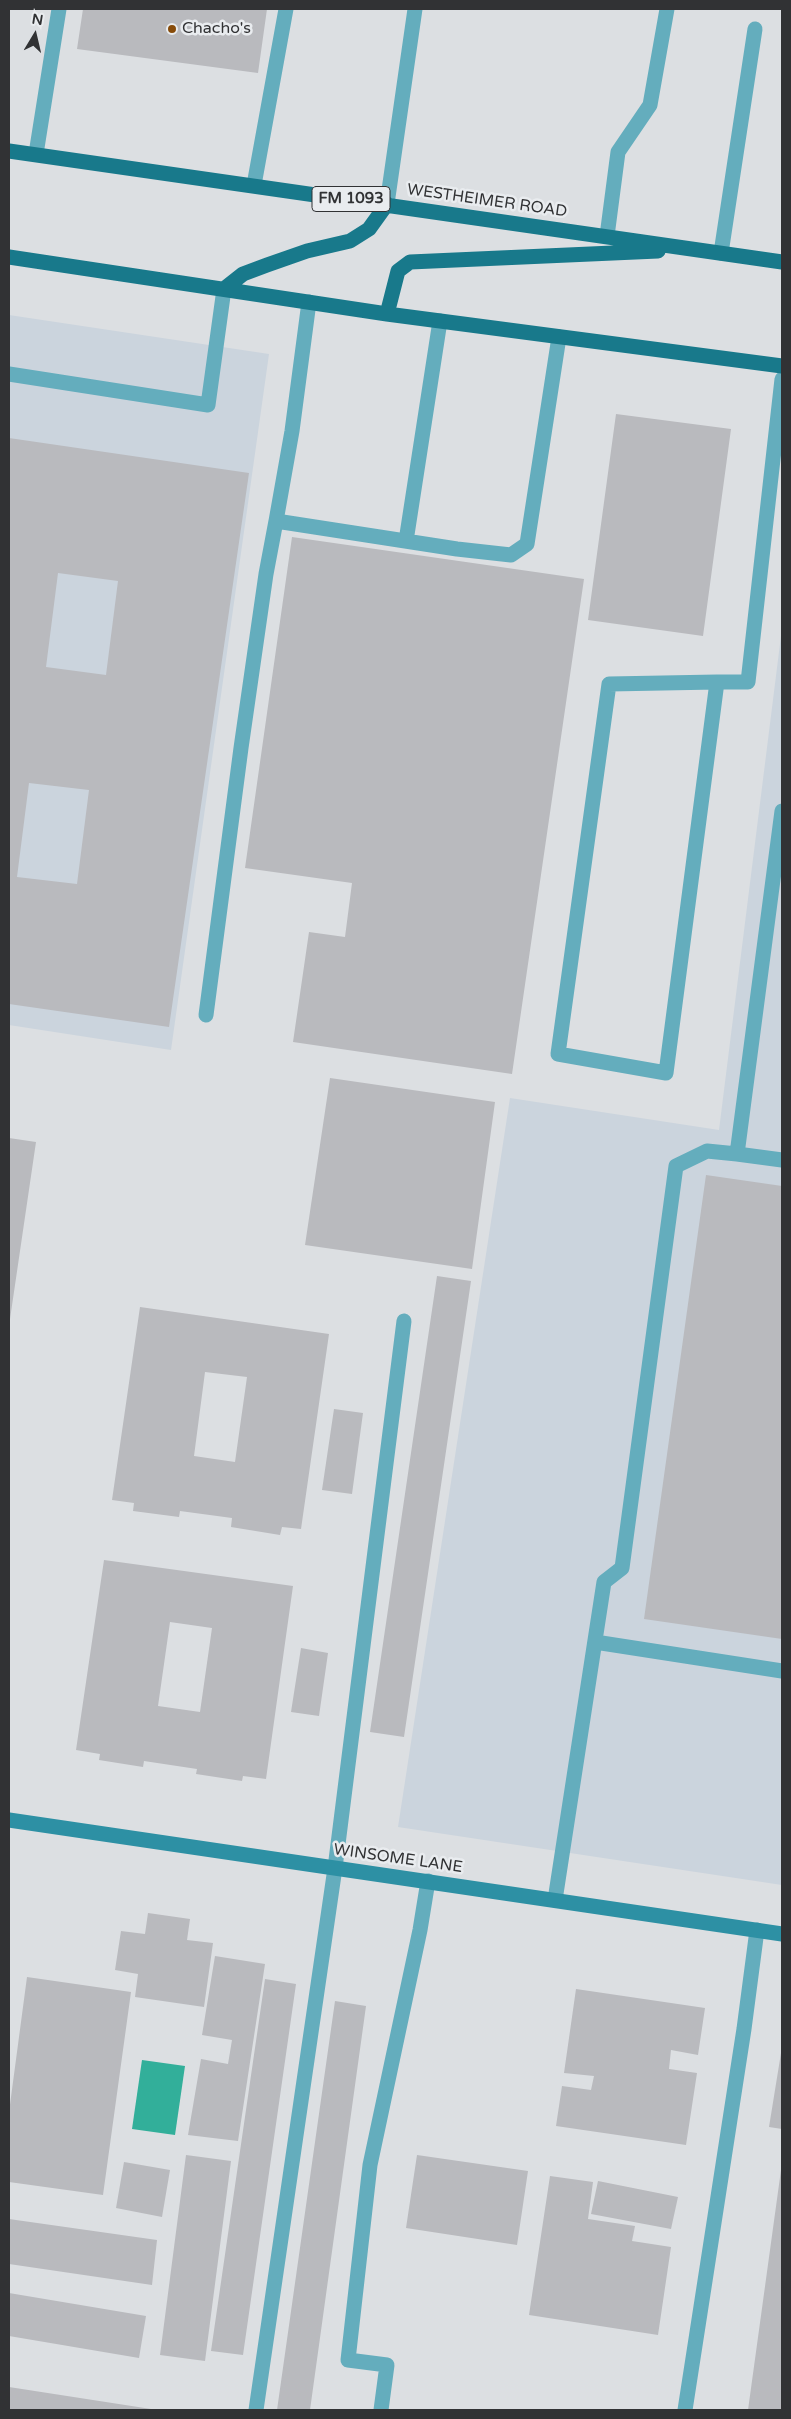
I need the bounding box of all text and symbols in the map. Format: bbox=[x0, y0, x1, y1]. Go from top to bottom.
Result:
north arrow bbox=[10, 10, 60, 60]
text: N bbox=[31, 10, 44, 29]
place label: Chacho's bbox=[182, 19, 251, 39]
marker: Chacho's bbox=[166, 23, 178, 35]
street label: WESTHEIMER ROAD bbox=[406, 180, 568, 222]
road number: FM 1093 bbox=[312, 186, 390, 212]
street label: WINSOME LANE bbox=[332, 1840, 464, 1878]

